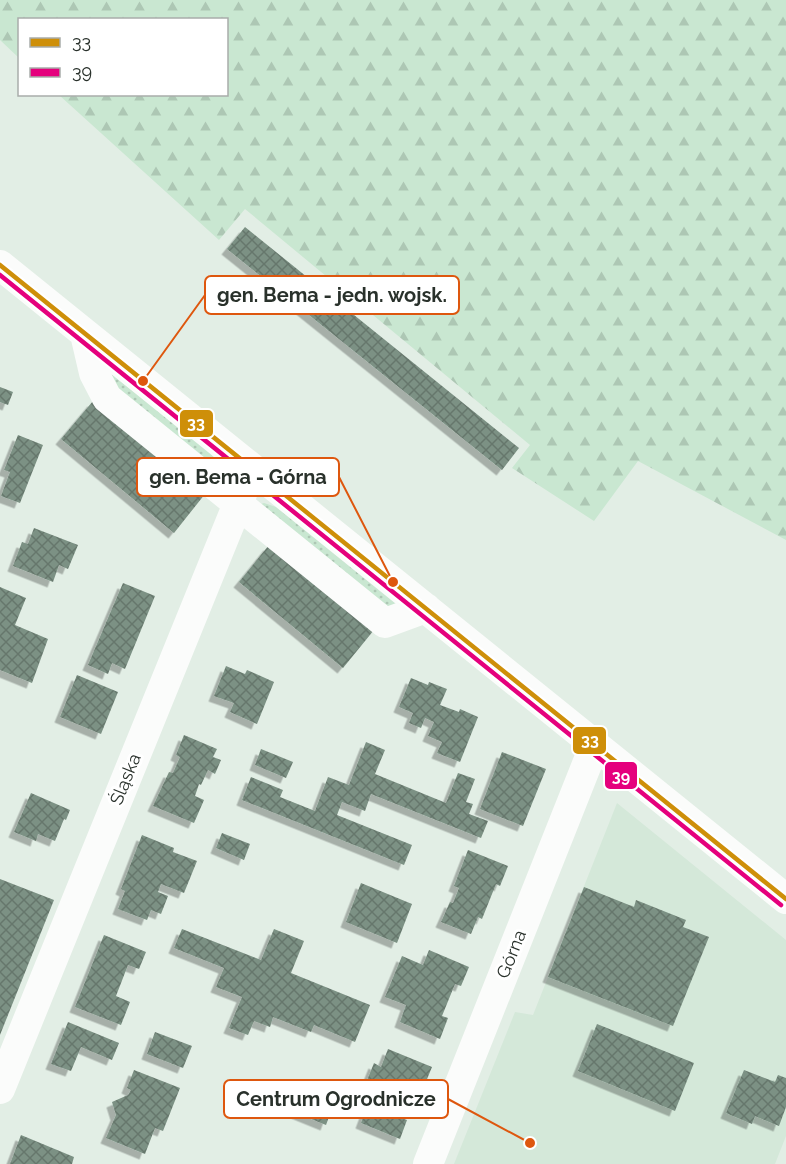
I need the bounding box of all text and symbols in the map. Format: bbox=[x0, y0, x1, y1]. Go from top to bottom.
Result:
legend bbox=[18, 18, 228, 96]
text: 33 bbox=[72, 31, 91, 52]
text: 39 bbox=[72, 61, 92, 82]
callout: gen. Bema - jedn. wojsk. bbox=[205, 276, 459, 314]
text: gen. Bema - jedn. wojsk. bbox=[217, 283, 447, 307]
line badge: 33 bbox=[179, 409, 214, 438]
text: 33 bbox=[187, 414, 205, 433]
callout: gen. Bema - Górna bbox=[137, 458, 339, 496]
text: gen. Bema - Górna bbox=[149, 465, 327, 489]
line badge: 33 bbox=[572, 726, 607, 755]
text: 33 bbox=[581, 731, 599, 750]
street label: Śląska bbox=[104, 750, 145, 808]
line badge: 39 bbox=[604, 761, 638, 790]
text: 39 bbox=[612, 767, 630, 786]
street label: Górna bbox=[492, 927, 530, 981]
callout: Centrum Ogrodnicze bbox=[224, 1080, 448, 1118]
text: Centrum Ogrodnicze bbox=[236, 1087, 436, 1111]

